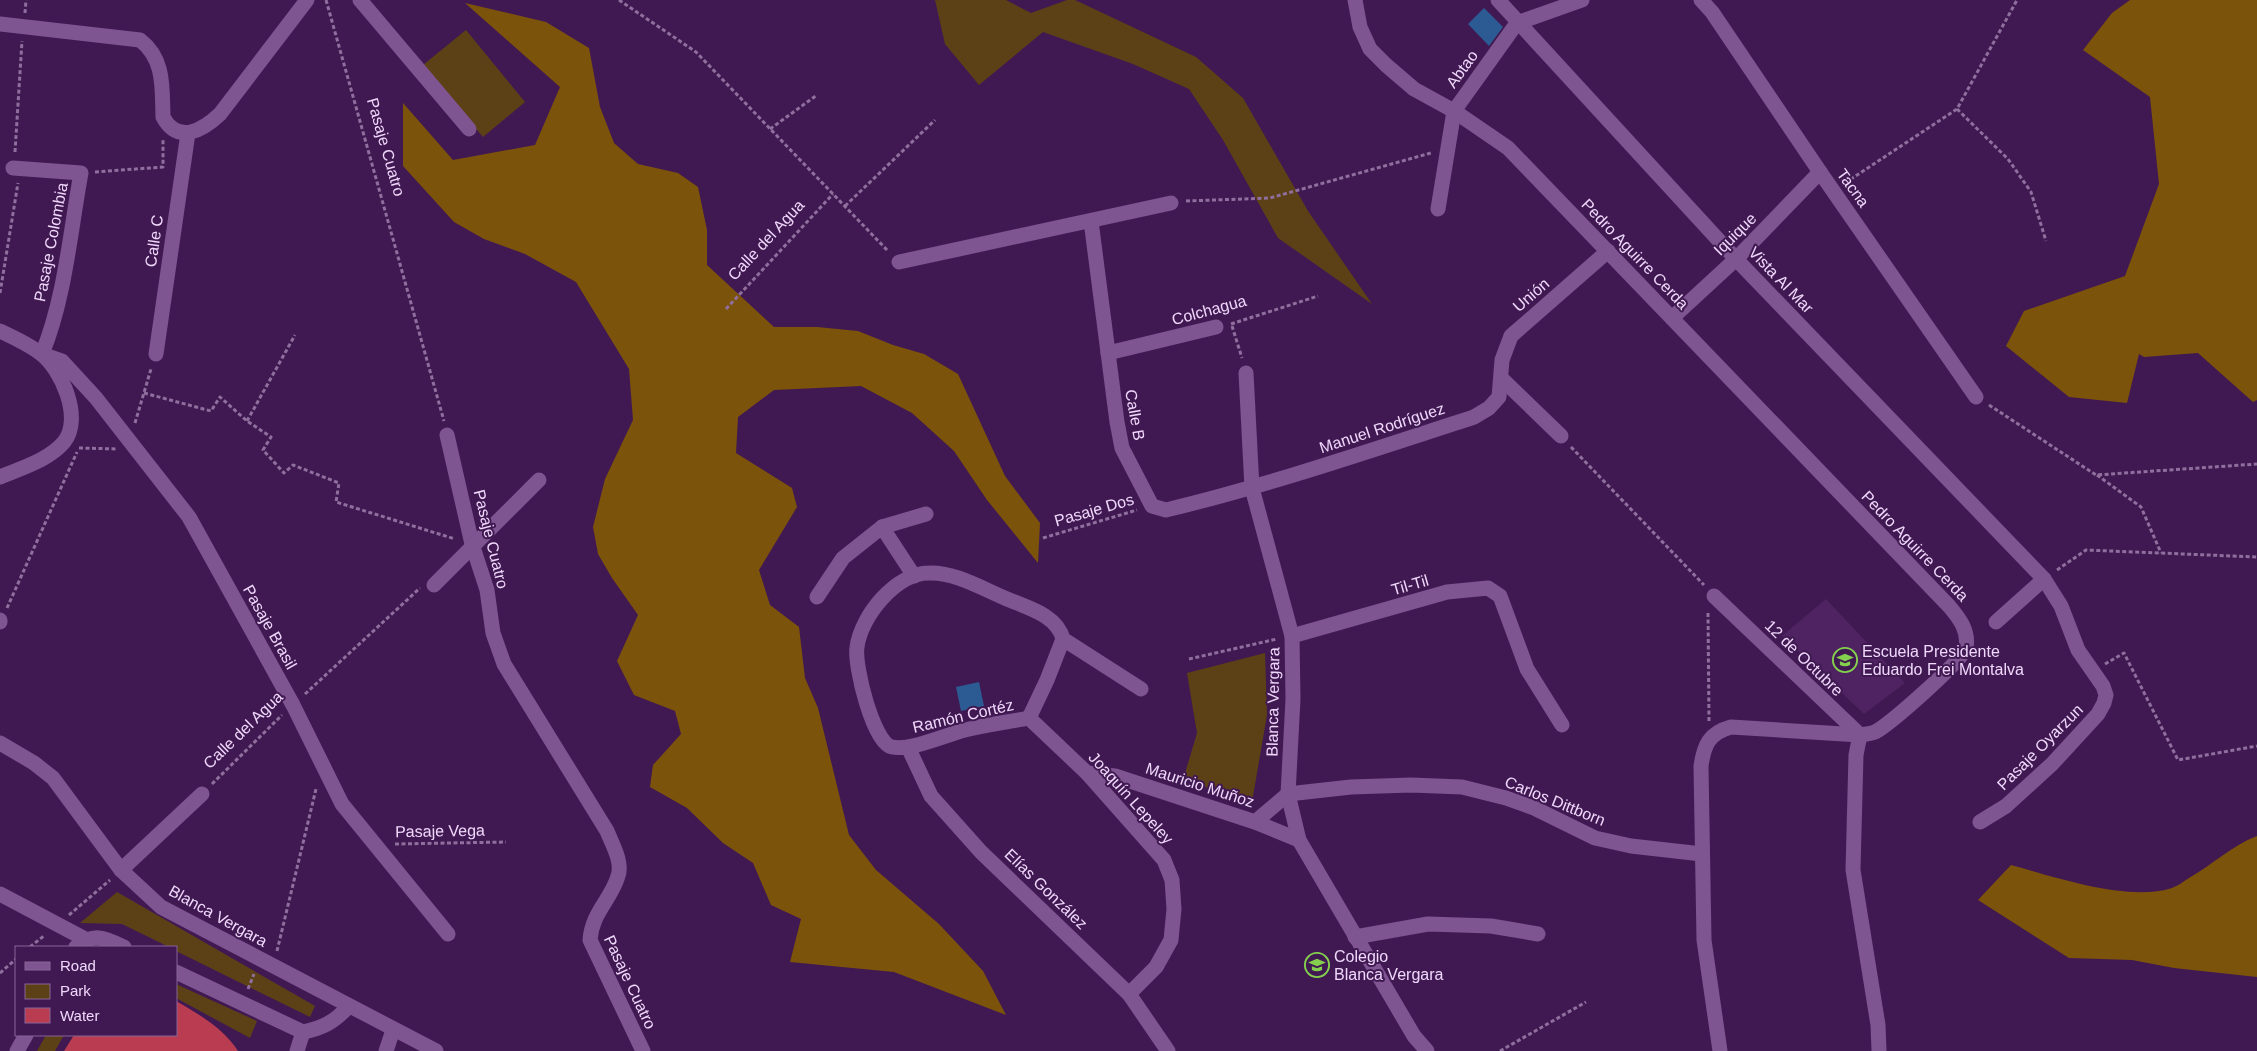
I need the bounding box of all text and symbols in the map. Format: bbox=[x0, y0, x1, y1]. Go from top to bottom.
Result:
street label: Abtao bbox=[1443, 47, 1481, 91]
street label: Pasaje Cuatro bbox=[364, 96, 408, 198]
street label: Tacna bbox=[1834, 166, 1872, 210]
street label: Pasaje Colombia bbox=[31, 181, 71, 303]
street label: Calle del Agua bbox=[725, 196, 807, 284]
street label: Pedro Aguirre Cerda bbox=[1578, 196, 1692, 312]
street label: Iquique bbox=[1710, 209, 1760, 259]
street label: Calle C bbox=[142, 214, 166, 268]
street label: Vista Al Mar bbox=[1745, 243, 1817, 317]
street label: Unión bbox=[1510, 275, 1552, 315]
street label: Colchagua bbox=[1170, 292, 1248, 328]
street label: Calle B bbox=[1122, 388, 1148, 442]
street label: Manuel Rodríguez bbox=[1317, 400, 1447, 456]
street label: Pasaje Cuatro bbox=[470, 488, 512, 590]
street label: Pedro Aguirre Cerda bbox=[1858, 488, 1972, 604]
street label: Pasaje Dos bbox=[1052, 491, 1136, 529]
street label: Til-Til bbox=[1389, 572, 1431, 598]
street label: Pasaje Brasil bbox=[240, 582, 300, 672]
street label: 12 de Octubre bbox=[1762, 617, 1846, 699]
place label: Escuela Presidente Eduardo Frei Montalva bbox=[1862, 643, 2024, 678]
street label: Blanca Vergara bbox=[1264, 647, 1282, 757]
school or university icon: Escuela Presidente Eduardo Frei Montalva bbox=[1832, 647, 1858, 673]
street label: Calle del Agua bbox=[200, 688, 286, 772]
street label: Ramón Cortéz bbox=[911, 696, 1015, 736]
street label: Pasaje Oyarzun bbox=[1994, 701, 2086, 793]
street label: Joaquín Lepeley bbox=[1085, 749, 1177, 847]
street label: Mauricio Muñoz bbox=[1144, 759, 1256, 811]
street label: Carlos Dittborn bbox=[1502, 773, 1608, 829]
street label: Pasaje Vega bbox=[395, 822, 485, 840]
street label: Elías González bbox=[1001, 846, 1091, 932]
street label: Blanca Vergara bbox=[166, 882, 270, 950]
street label: Pasaje Cuatro bbox=[601, 932, 659, 1032]
legend bbox=[15, 946, 178, 1036]
place label: Colegio Blanca Vergara bbox=[1334, 948, 1444, 983]
school or university icon: Colegio Blanca Vergara bbox=[1304, 952, 1330, 978]
text: Road bbox=[60, 957, 96, 974]
text: Park bbox=[60, 982, 91, 999]
text: Water bbox=[60, 1007, 99, 1024]

